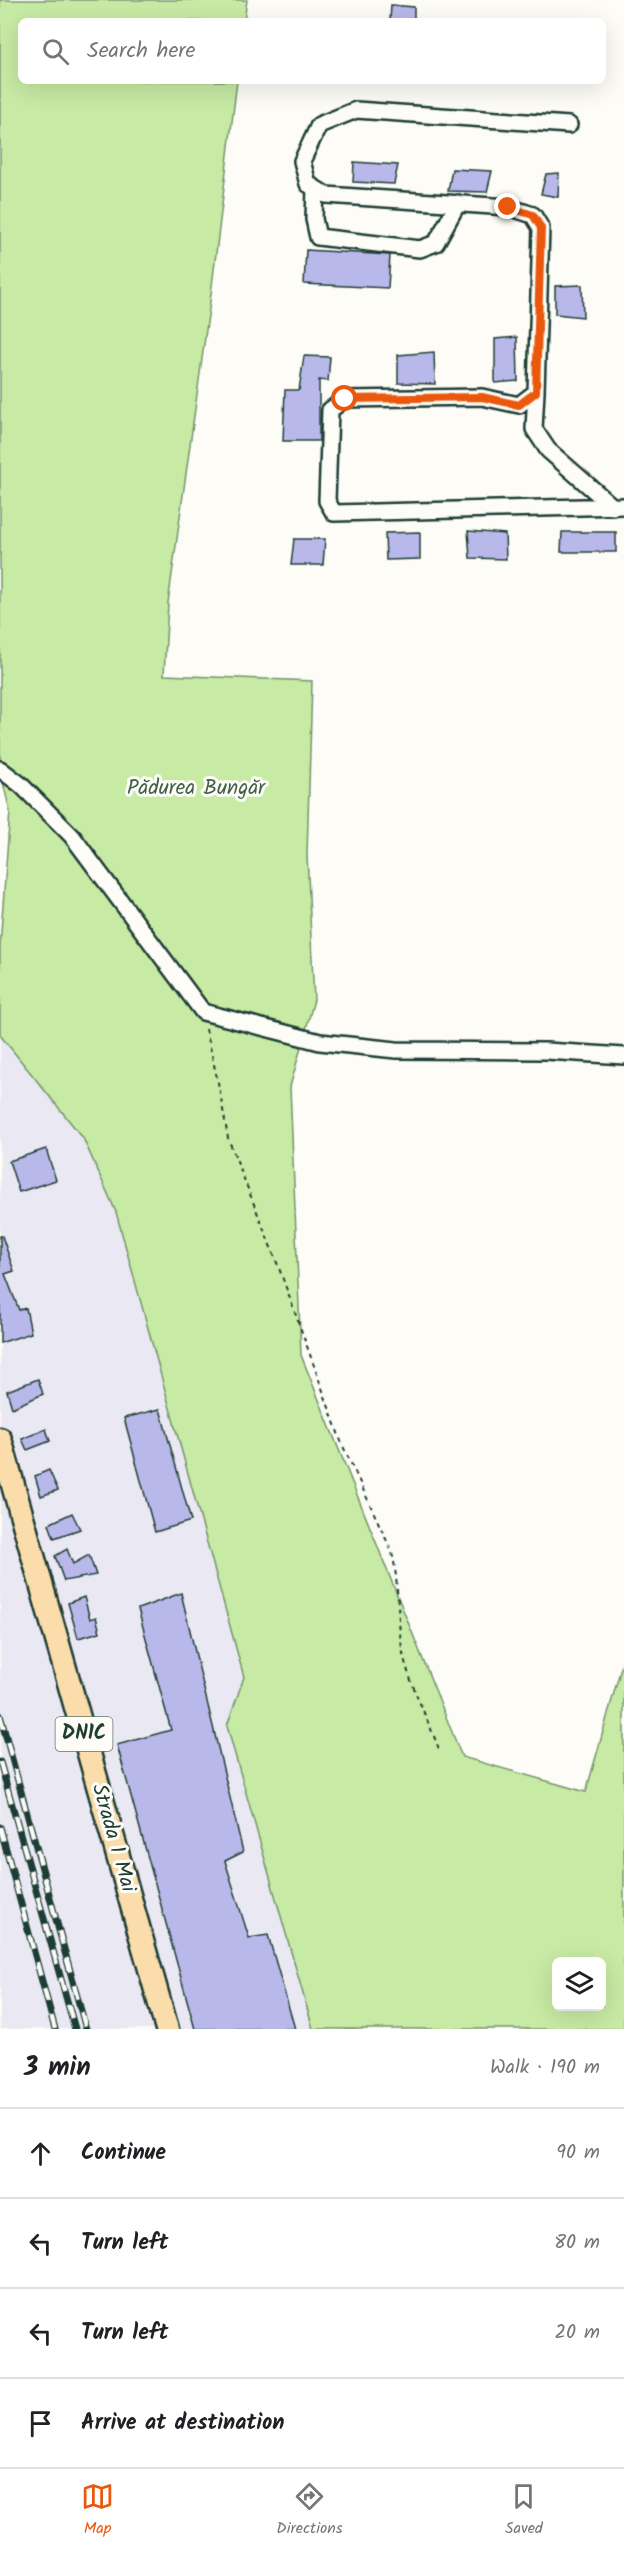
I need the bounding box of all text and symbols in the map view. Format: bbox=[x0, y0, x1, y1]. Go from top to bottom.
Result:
search box bbox=[18, 18, 606, 84]
text: Search here bbox=[87, 34, 195, 69]
icon: search bbox=[39, 35, 72, 68]
route end bbox=[494, 193, 520, 219]
route start bbox=[331, 385, 357, 411]
park label: Pădurea Bungăr bbox=[127, 772, 266, 805]
road number: DN1C bbox=[56, 1717, 112, 1751]
street label: Strada 1 Mai bbox=[82, 1780, 144, 1897]
map controls bbox=[552, 1957, 606, 2011]
button: layers bbox=[552, 1957, 606, 2011]
text: 3 min bbox=[24, 2047, 91, 2089]
text: Walk · 190 m bbox=[490, 2052, 600, 2084]
text: Continue bbox=[81, 2136, 166, 2171]
icon: ahead bbox=[24, 2137, 57, 2170]
text: 90 m bbox=[556, 2137, 600, 2169]
text: Turn left bbox=[81, 2226, 168, 2261]
icon: left bbox=[24, 2227, 57, 2260]
text: 80 m bbox=[554, 2227, 600, 2259]
text: Turn left bbox=[81, 2316, 168, 2351]
icon: left bbox=[24, 2317, 57, 2350]
text: 20 m bbox=[554, 2317, 600, 2349]
text: Arrive at destination bbox=[81, 2406, 284, 2441]
icon: arrive bbox=[24, 2407, 57, 2440]
tab: Map bbox=[81, 2480, 114, 2541]
tab: Directions bbox=[276, 2480, 343, 2541]
tab: Saved bbox=[505, 2480, 543, 2541]

